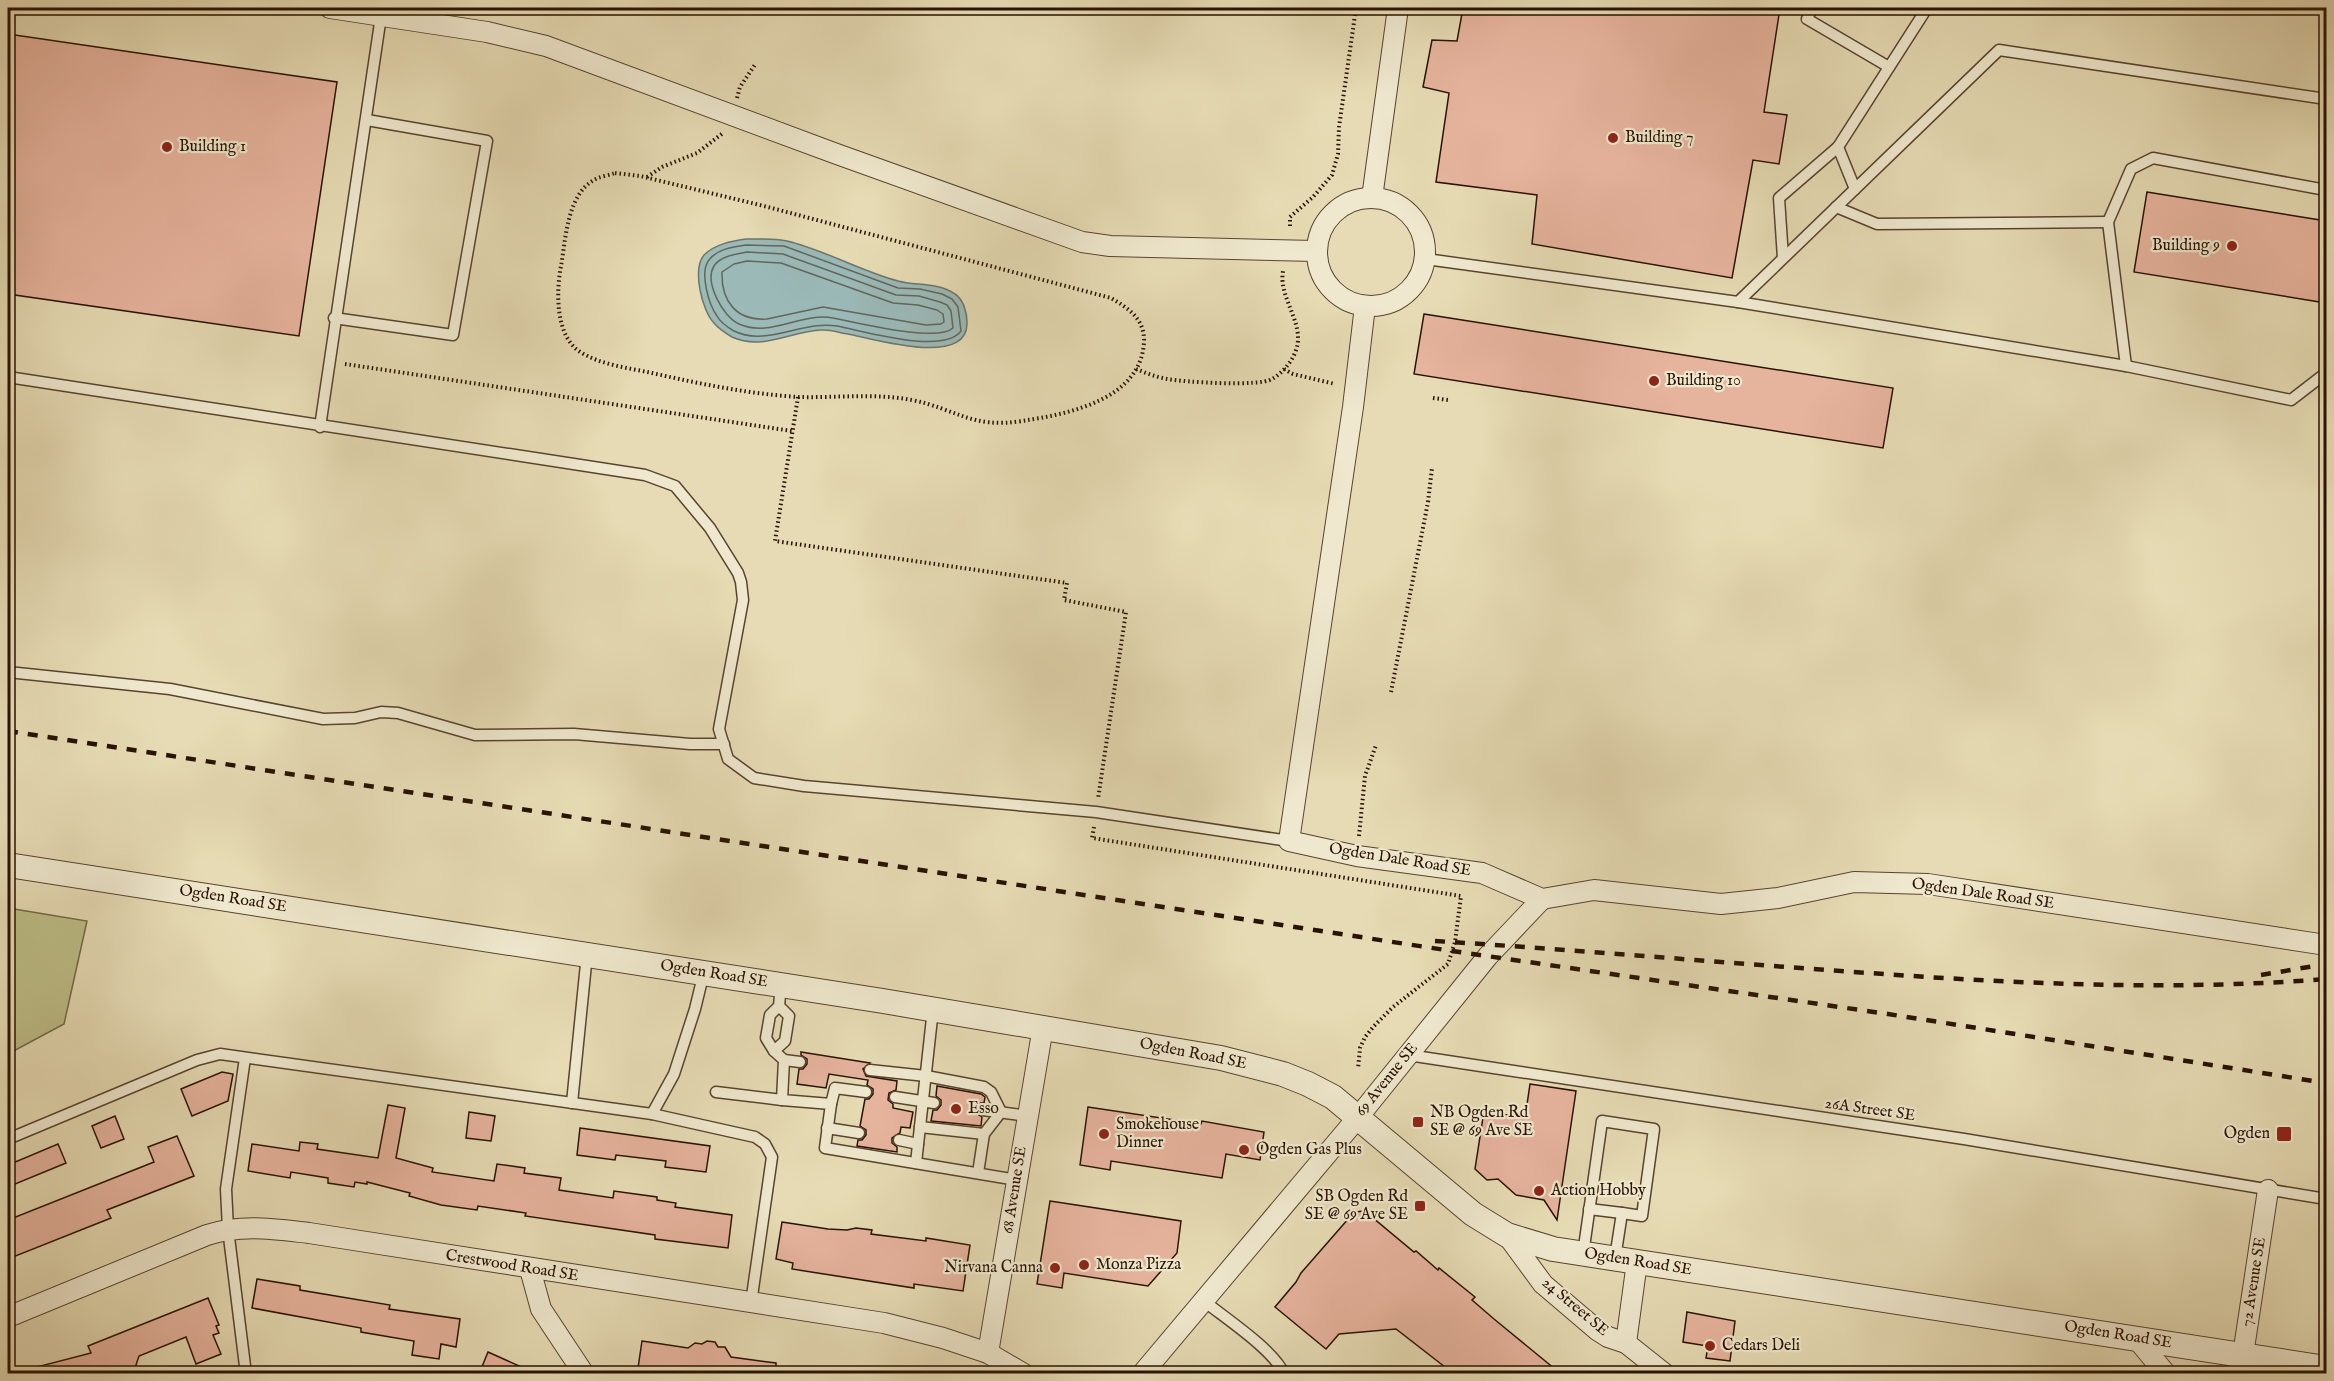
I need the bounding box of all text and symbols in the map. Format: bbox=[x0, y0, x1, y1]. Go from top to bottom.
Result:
place label: Building 7 bbox=[1625, 128, 1693, 148]
marker: Building 7 bbox=[1606, 131, 1620, 145]
place label: Building 1 bbox=[179, 137, 246, 157]
marker: Building 1 bbox=[160, 140, 174, 154]
place label: Building 9 bbox=[2152, 236, 2220, 256]
marker: Building 9 bbox=[2225, 239, 2239, 253]
place label: Building 10 bbox=[1666, 371, 1741, 391]
marker: Building 10 bbox=[1647, 374, 1661, 388]
street label: Ogden Dale Road SE bbox=[1328, 839, 1472, 881]
street label: Ogden Dale Road SE bbox=[1911, 874, 2055, 914]
street label: Ogden Road SE bbox=[178, 881, 288, 917]
street label: Ogden Road SE bbox=[659, 956, 769, 992]
street label: Ogden Road SE bbox=[1138, 1034, 1248, 1074]
street label: 69 Avenue SE bbox=[1351, 1039, 1423, 1121]
street label: 26A Street SE bbox=[1824, 1094, 1916, 1126]
place label: Esso bbox=[968, 1099, 999, 1119]
marker: Esso bbox=[949, 1102, 963, 1116]
place label: NB Ogden Rd SE @ 69 Ave SE bbox=[1430, 1103, 1533, 1141]
place label: Smokehouse Dinner bbox=[1116, 1115, 1199, 1153]
marker: NB Ogden Rd SE @ 69 Ave SE bbox=[1411, 1115, 1425, 1129]
place label: Ogden bbox=[2224, 1124, 2270, 1144]
marker: Ogden bbox=[2275, 1125, 2293, 1143]
marker: Smokehouse Dinner bbox=[1097, 1127, 1111, 1141]
place label: Ogden Gas Plus bbox=[1256, 1140, 1362, 1160]
marker: Ogden Gas Plus bbox=[1237, 1143, 1251, 1157]
street label: 68 Avenue SE bbox=[998, 1145, 1032, 1235]
place label: Action Hobby bbox=[1550, 1181, 1646, 1201]
marker: Action Hobby bbox=[1532, 1184, 1546, 1198]
place label: SB Ogden Rd SE @ 69 Ave SE bbox=[1305, 1187, 1408, 1225]
marker: SB Ogden Rd SE @ 69 Ave SE bbox=[1413, 1199, 1427, 1213]
street label: 72 Avenue SE bbox=[2237, 1236, 2271, 1328]
street label: Ogden Road SE bbox=[1583, 1244, 1693, 1280]
street label: Crestwood Road SE bbox=[444, 1246, 580, 1286]
place label: Monza Pizza bbox=[1096, 1255, 1181, 1275]
place label: Nirvana Canna bbox=[944, 1258, 1043, 1278]
marker: Monza Pizza bbox=[1077, 1258, 1091, 1272]
marker: Nirvana Canna bbox=[1048, 1261, 1062, 1275]
street label: 24 Street SE bbox=[1537, 1273, 1613, 1341]
street label: Ogden Road SE bbox=[2063, 1317, 2173, 1353]
place label: Cedars Deli bbox=[1722, 1336, 1800, 1356]
marker: Cedars Deli bbox=[1703, 1339, 1717, 1353]

